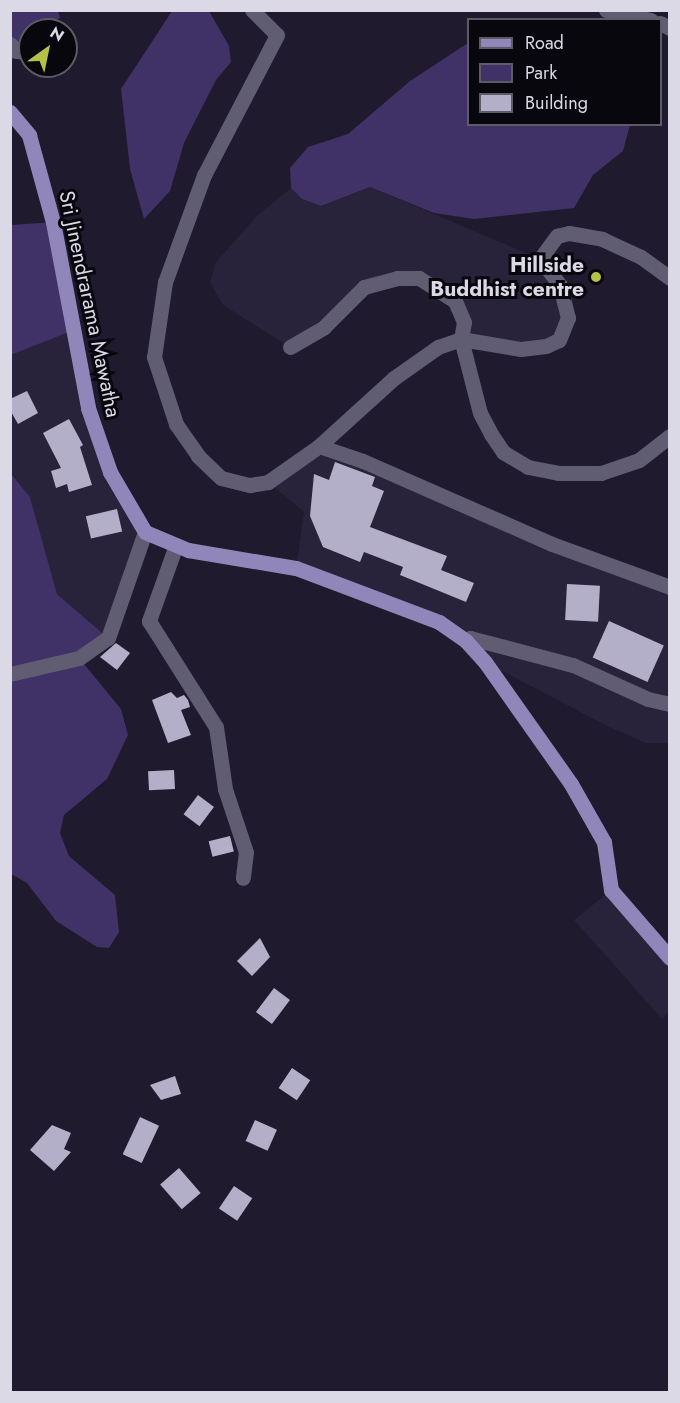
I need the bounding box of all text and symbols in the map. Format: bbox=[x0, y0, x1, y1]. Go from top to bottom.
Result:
north arrow bbox=[18, 18, 78, 78]
legend bbox=[467, 18, 662, 126]
text: N bbox=[45, 21, 69, 47]
text: Road bbox=[525, 30, 564, 56]
text: Park bbox=[525, 60, 557, 86]
text: Building bbox=[525, 90, 588, 116]
street label: Sri Jinendrarama Mawatha bbox=[54, 189, 126, 419]
place label: Hillside Buddhist centre bbox=[430, 252, 584, 302]
marker: Hillside Buddhist centre bbox=[589, 270, 603, 284]

